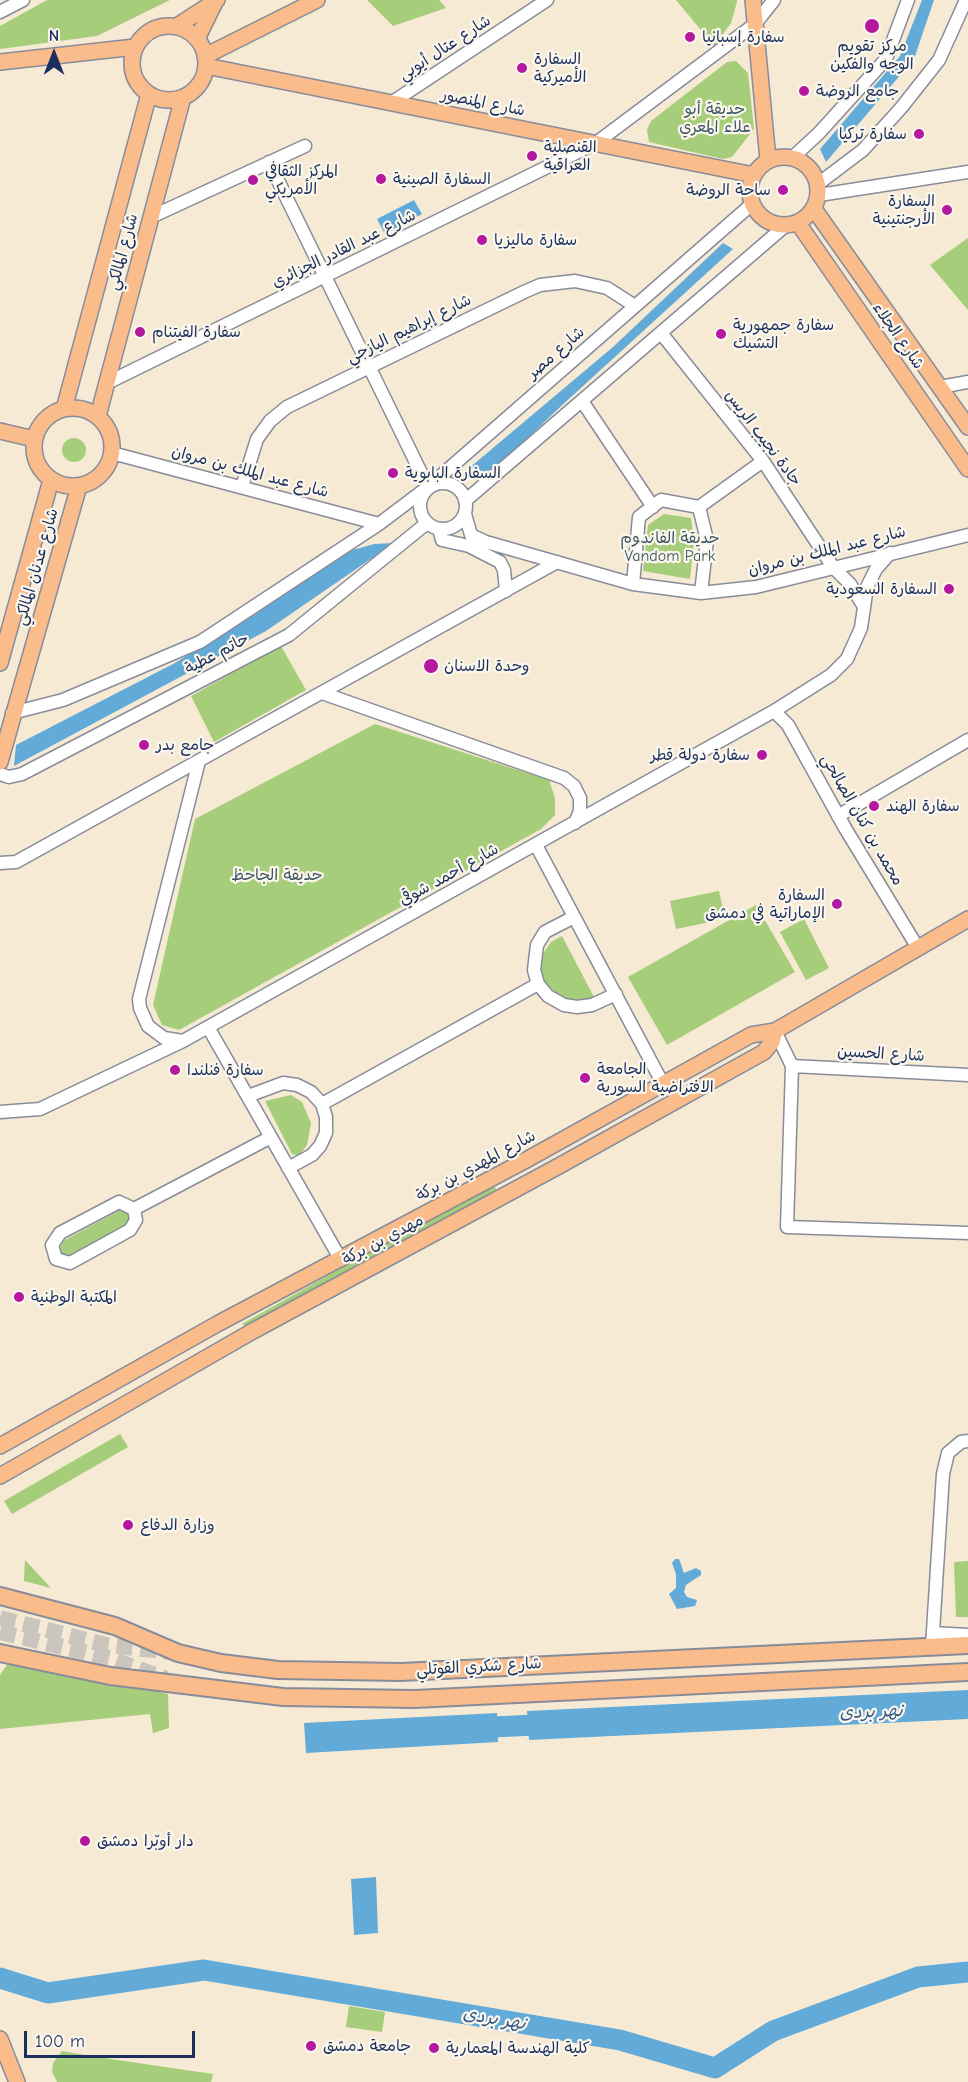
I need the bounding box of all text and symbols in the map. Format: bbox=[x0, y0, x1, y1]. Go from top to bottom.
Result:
street label: شارع عتال أيوبي bbox=[395, 11, 495, 85]
marker: مركز تقويم الوجه والفكين bbox=[863, 17, 881, 35]
north arrow bbox=[24, 24, 84, 84]
text: N bbox=[49, 27, 59, 45]
place label: سفارة إسبانيا bbox=[702, 27, 785, 47]
marker: سفارة إسبانيا bbox=[683, 30, 697, 44]
place label: مركز تقويم الوجه والفكين bbox=[830, 36, 914, 74]
place label: السفارة الأميركية bbox=[534, 49, 586, 87]
marker: السفارة الأميركية bbox=[515, 61, 529, 75]
place label: جامع الروضة bbox=[816, 81, 899, 101]
marker: جامع الروضة bbox=[797, 84, 811, 98]
street label: شارع المنصور bbox=[439, 85, 527, 121]
park label: حديقة أبو علاء المعري bbox=[679, 99, 751, 137]
place label: سفارة تركيا bbox=[839, 124, 907, 144]
marker: سفارة تركيا bbox=[912, 127, 926, 141]
place label: القنصلية العراقية bbox=[544, 137, 597, 175]
marker: القنصلية العراقية bbox=[525, 149, 539, 163]
place label: المركز الثقافي الأمريكي bbox=[265, 161, 338, 199]
place label: السفارة الصينية bbox=[393, 169, 491, 189]
marker: السفارة الصينية bbox=[374, 172, 388, 186]
marker: المركز الثقافي الأمريكي bbox=[246, 173, 260, 187]
place label: ساحة الروضة bbox=[686, 180, 771, 200]
marker: ساحة الروضة bbox=[776, 183, 790, 197]
place label: السفارة الأرجنتينية bbox=[873, 191, 935, 229]
marker: السفارة الأرجنتينية bbox=[940, 203, 954, 217]
street label: شارع عبد القادر الجزائري bbox=[269, 206, 419, 292]
street label: شارع المالكي bbox=[104, 212, 142, 292]
place label: سفارة ماليزيا bbox=[494, 230, 577, 250]
marker: سفارة ماليزيا bbox=[475, 233, 489, 247]
street label: شارع إبراهيم اليازجي bbox=[343, 290, 475, 368]
street label: شارع الجلاء bbox=[868, 299, 928, 373]
place label: سفارة جمهورية التشيك bbox=[733, 315, 834, 353]
place label: سفارة الفيتنام bbox=[152, 322, 241, 342]
street label: شارع مصر bbox=[523, 323, 589, 383]
marker: سفارة الفيتنام bbox=[133, 325, 147, 339]
marker: سفارة جمهورية التشيك bbox=[714, 327, 728, 341]
street label: جادة نجيب الريس bbox=[721, 386, 805, 490]
street label: شارع عبد الملك بن مروان bbox=[169, 442, 331, 502]
place label: السفارة البابوية bbox=[405, 463, 501, 483]
marker: السفارة البابوية bbox=[386, 466, 400, 480]
street label: شارع عدنان المالكي bbox=[11, 506, 63, 628]
street label: شارع عبد الملك بن مروان bbox=[746, 522, 908, 580]
park label: حديقة الفاندوم Vandom Park bbox=[620, 528, 720, 566]
place label: السفارة السعودية bbox=[826, 579, 937, 599]
marker: السفارة السعودية bbox=[942, 582, 956, 596]
street label: حاتم عطية bbox=[182, 629, 252, 679]
place label: وحدة الاسنان bbox=[444, 656, 529, 676]
marker: وحدة الاسنان bbox=[422, 657, 440, 675]
place label: جامع بدر bbox=[156, 735, 214, 755]
marker: جامع بدر bbox=[137, 738, 151, 752]
place label: سفارة دولة قطر bbox=[651, 745, 750, 765]
marker: سفارة دولة قطر bbox=[755, 748, 769, 762]
street label: محمد بن كنان الصالحي bbox=[816, 751, 908, 889]
place label: سفارة الهند bbox=[886, 796, 960, 816]
marker: سفارة الهند bbox=[867, 799, 881, 813]
street label: شارع أحمد شوقي bbox=[396, 840, 502, 910]
park label: حديقة الجاحظ bbox=[231, 865, 323, 885]
place label: السفارة الإماراتية في دمشق bbox=[705, 885, 825, 923]
marker: السفارة الإماراتية في دمشق bbox=[830, 897, 844, 911]
street label: شارع الحسين bbox=[837, 1042, 925, 1066]
place label: الجامعة الافتراضية السورية bbox=[597, 1059, 714, 1097]
place label: سفارة فنلندا bbox=[187, 1060, 264, 1080]
marker: سفارة فنلندا bbox=[168, 1063, 182, 1077]
marker: الجامعة الافتراضية السورية bbox=[578, 1071, 592, 1085]
street label: شارع المهدي بن بركة bbox=[413, 1126, 539, 1206]
street label: مهدي بن بركة bbox=[339, 1211, 427, 1269]
place label: المكتبة الوطنية bbox=[31, 1287, 117, 1307]
marker: المكتبة الوطنية bbox=[12, 1290, 26, 1304]
place label: وزارة الدفاع bbox=[140, 1515, 215, 1535]
marker: وزارة الدفاع bbox=[121, 1518, 135, 1532]
street label: شارع شكري القوتلي bbox=[416, 1654, 542, 1680]
water label: نهر بردى bbox=[839, 1700, 903, 1724]
place label: دار أوبّرا دمشق bbox=[97, 1831, 194, 1851]
marker: دار أوبّرا دمشق bbox=[78, 1834, 92, 1848]
water label: نهر بردى bbox=[461, 2003, 527, 2035]
scale bar bbox=[27, 2019, 198, 2057]
text: 100 m bbox=[35, 2031, 85, 2052]
place label: جامعة دمشق bbox=[323, 2036, 411, 2056]
place label: كلية الهندسة المعمارية bbox=[446, 2038, 590, 2058]
marker: جامعة دمشق bbox=[304, 2039, 318, 2053]
marker: كلية الهندسة المعمارية bbox=[427, 2041, 441, 2055]

